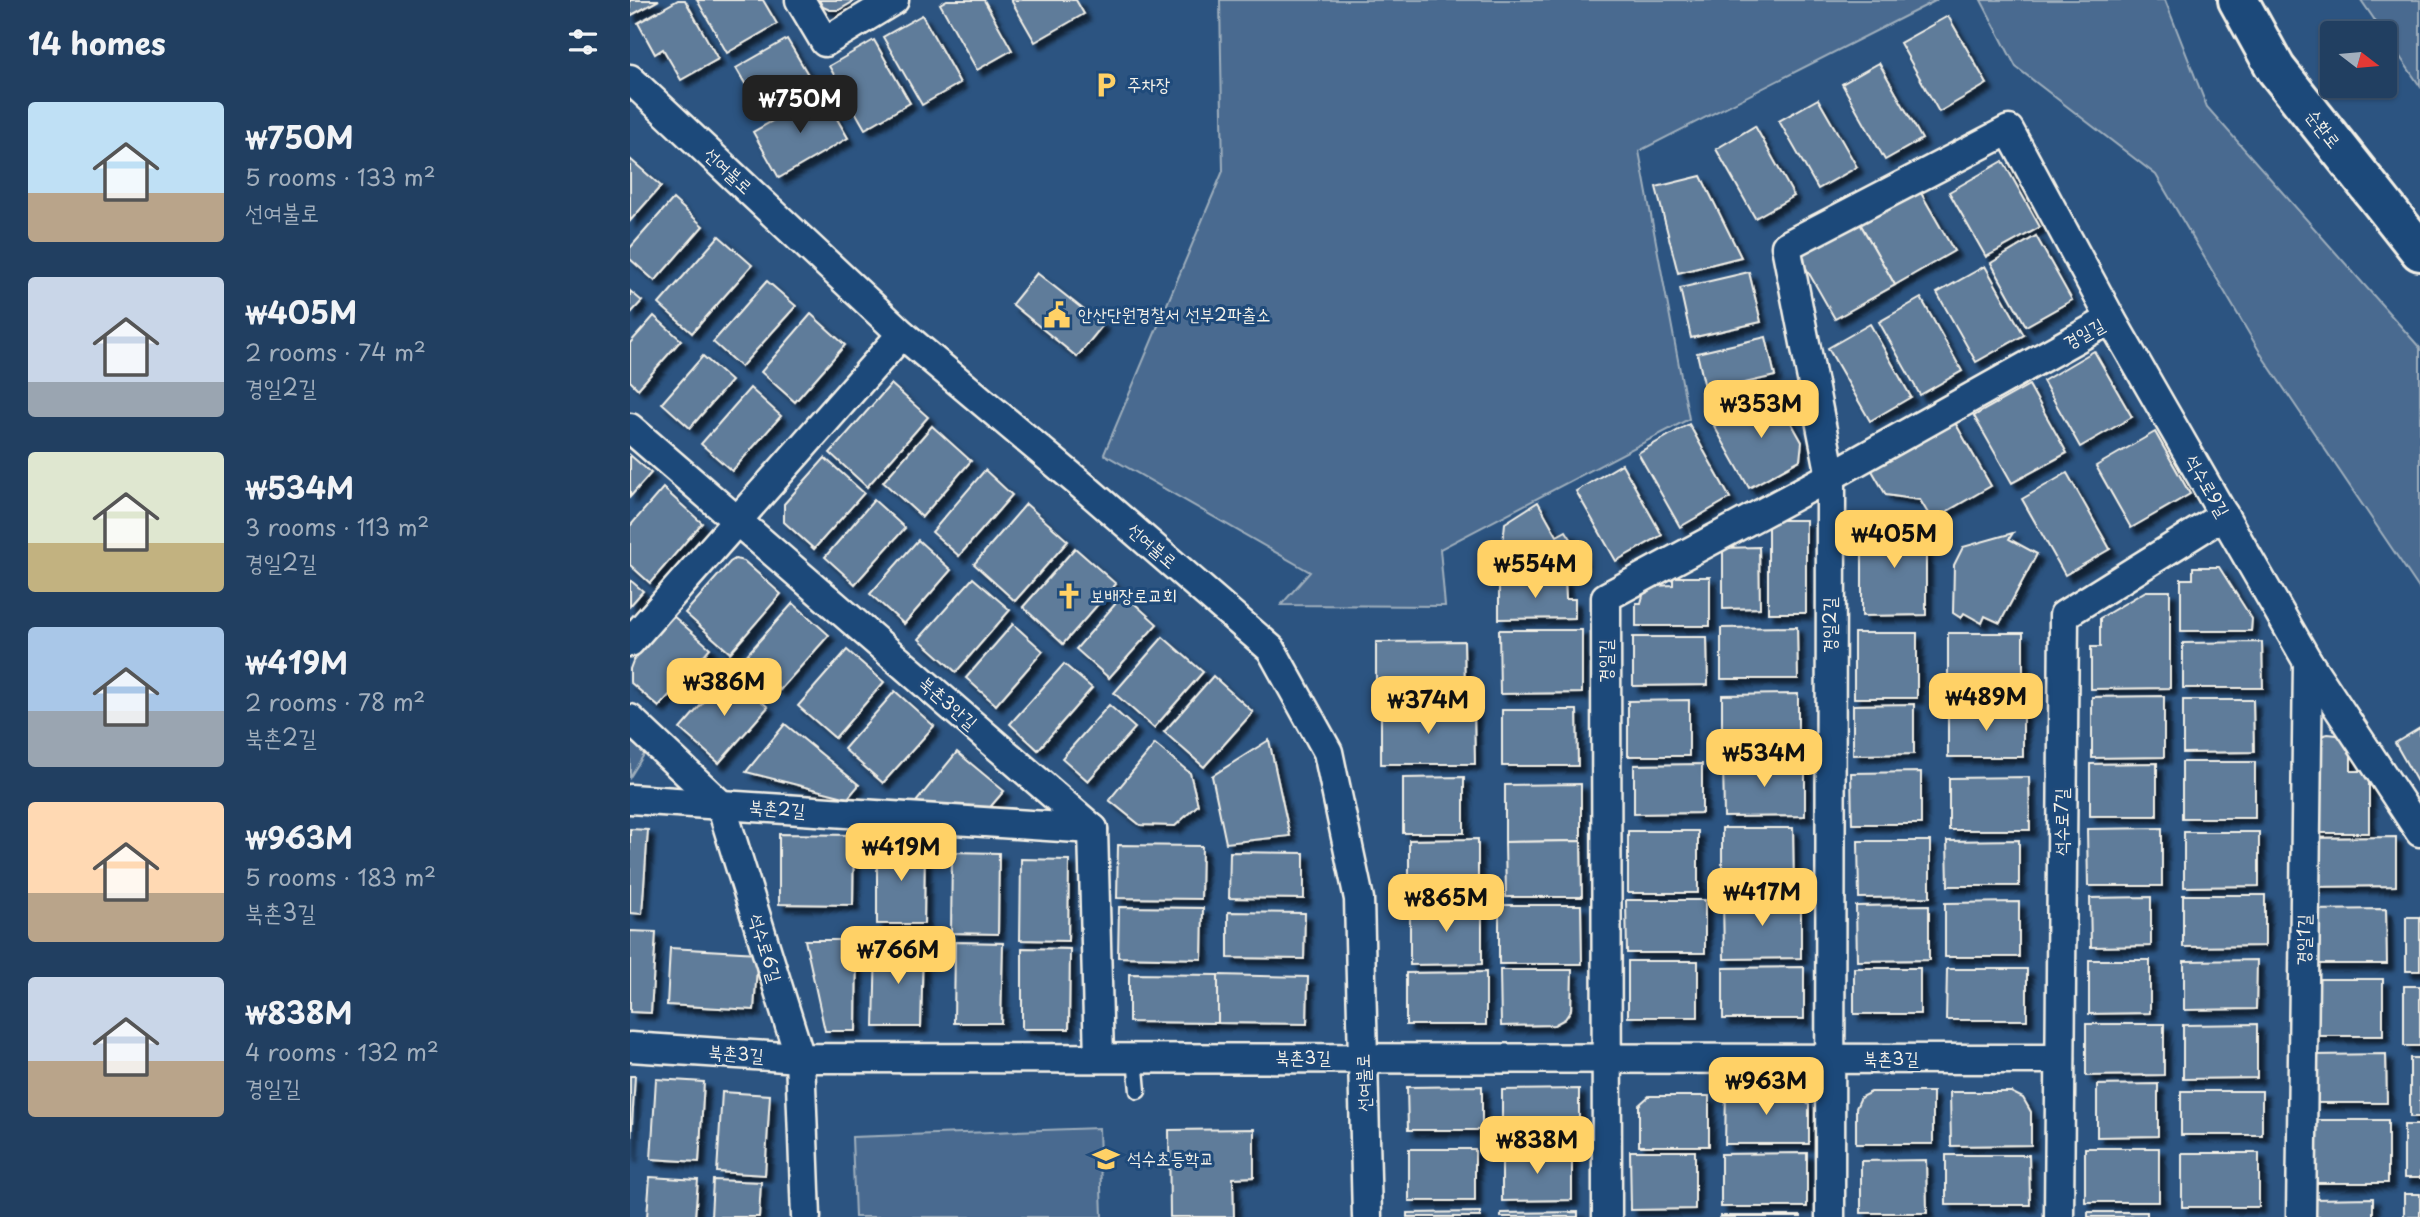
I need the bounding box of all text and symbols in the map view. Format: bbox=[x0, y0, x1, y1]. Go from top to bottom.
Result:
text: 14 homes bbox=[28, 20, 166, 65]
north arrow bbox=[2320, 21, 2398, 98]
map controls bbox=[2320, 21, 2397, 98]
icon: filters bbox=[564, 23, 602, 61]
parking icon: 주차장 bbox=[1091, 70, 1121, 100]
place label: 주차장 bbox=[1127, 70, 1170, 97]
pin: ₩750M bbox=[751, 76, 849, 135]
text: ₩750M bbox=[758, 80, 842, 115]
street label: 순환로 bbox=[2300, 103, 2348, 154]
text: ₩750M bbox=[245, 114, 354, 159]
icon: home bbox=[84, 130, 168, 214]
street label: 선여불로 bbox=[699, 140, 759, 200]
text: 5 rooms · 133 m² bbox=[245, 159, 436, 194]
text: 선여불로 bbox=[245, 194, 319, 229]
text: ₩405M bbox=[245, 289, 357, 334]
public building icon: 안산단원경찰서 선부2파출소 bbox=[1042, 300, 1072, 330]
place label: 안산단원경찰서 선부2파출소 bbox=[1078, 300, 1270, 327]
icon: home bbox=[84, 305, 168, 389]
street label: 경일길 bbox=[2058, 310, 2109, 355]
text: 2 rooms · 74 m² bbox=[245, 334, 426, 369]
text: 경일2길 bbox=[245, 369, 317, 404]
pin: ₩353M bbox=[1712, 380, 1810, 440]
text: ₩353M bbox=[1720, 385, 1802, 420]
street label: 석수로9길 bbox=[2179, 449, 2237, 522]
text: ₩534M bbox=[245, 464, 354, 509]
icon: home bbox=[84, 480, 168, 564]
text: 3 rooms · 113 m² bbox=[245, 509, 429, 544]
pin: ₩405M bbox=[1845, 510, 1943, 570]
text: ₩405M bbox=[1851, 515, 1937, 550]
street label: 선여불로 bbox=[1122, 516, 1184, 574]
pin: ₩554M bbox=[1486, 540, 1584, 600]
text: 경일2길 bbox=[245, 544, 317, 579]
text: ₩554M bbox=[1493, 545, 1577, 580]
church icon: 보배장로교회 bbox=[1054, 581, 1084, 611]
place label: 보배장로교회 bbox=[1090, 581, 1177, 608]
street label: 경일2길 bbox=[1815, 596, 1842, 653]
text: ₩419M bbox=[245, 639, 348, 684]
street label: 경일길 bbox=[1591, 639, 1618, 683]
icon: home bbox=[84, 655, 168, 739]
pin: ₩386M bbox=[675, 658, 773, 718]
text: ₩386M bbox=[683, 663, 765, 698]
street label: 북촌3안길 bbox=[914, 669, 985, 735]
pin: ₩489M bbox=[1937, 674, 2035, 733]
pin: ₩374M bbox=[1379, 676, 1477, 736]
text: ₩489M bbox=[1945, 678, 2027, 713]
text: ₩374M bbox=[1387, 681, 1469, 716]
text: 2 rooms · 78 m² bbox=[245, 684, 425, 719]
text: 북촌2길 bbox=[245, 719, 317, 754]
pin: ₩534M bbox=[1715, 730, 1813, 789]
text: ₩534M bbox=[1722, 734, 1806, 769]
street label: 석수로7길 bbox=[2047, 787, 2074, 856]
street label: 북촌2길 bbox=[748, 792, 807, 823]
text: ₩963M bbox=[245, 814, 353, 859]
pin: ₩419M bbox=[852, 824, 950, 883]
text: ₩419M bbox=[861, 828, 941, 863]
icon: home bbox=[84, 830, 168, 914]
text: 5 rooms · 183 m² bbox=[245, 859, 436, 894]
pin: ₩417M bbox=[1713, 869, 1811, 928]
text: ₩417M bbox=[1723, 873, 1801, 908]
pin: ₩865M bbox=[1397, 874, 1495, 934]
text: ₩865M bbox=[1404, 879, 1488, 914]
text: 북촌3길 bbox=[245, 894, 316, 929]
street label: 석수로6길 bbox=[743, 910, 790, 986]
street label: 경일1길 bbox=[2289, 913, 2316, 966]
pin: ₩766M bbox=[849, 926, 947, 986]
text: ₩766M bbox=[857, 931, 939, 966]
text: ₩838M bbox=[245, 989, 352, 1034]
icon: home bbox=[84, 1005, 168, 1089]
text: 4 rooms · 132 m² bbox=[245, 1034, 439, 1069]
street label: 북촌3길 bbox=[708, 1037, 765, 1068]
street label: 북촌3길 bbox=[1275, 1043, 1331, 1070]
street label: 북촌3길 bbox=[1863, 1044, 1919, 1071]
street label: 선여불로 bbox=[1348, 1054, 1377, 1112]
pin: ₩963M bbox=[1717, 1058, 1815, 1117]
text: ₩963M bbox=[1725, 1062, 1807, 1097]
text: 경일길 bbox=[245, 1069, 301, 1104]
pin: ₩838M bbox=[1488, 1116, 1586, 1176]
text: ₩838M bbox=[1496, 1121, 1578, 1156]
school or university icon: 석수초등학교 bbox=[1091, 1144, 1121, 1174]
place label: 석수초등학교 bbox=[1127, 1144, 1214, 1171]

